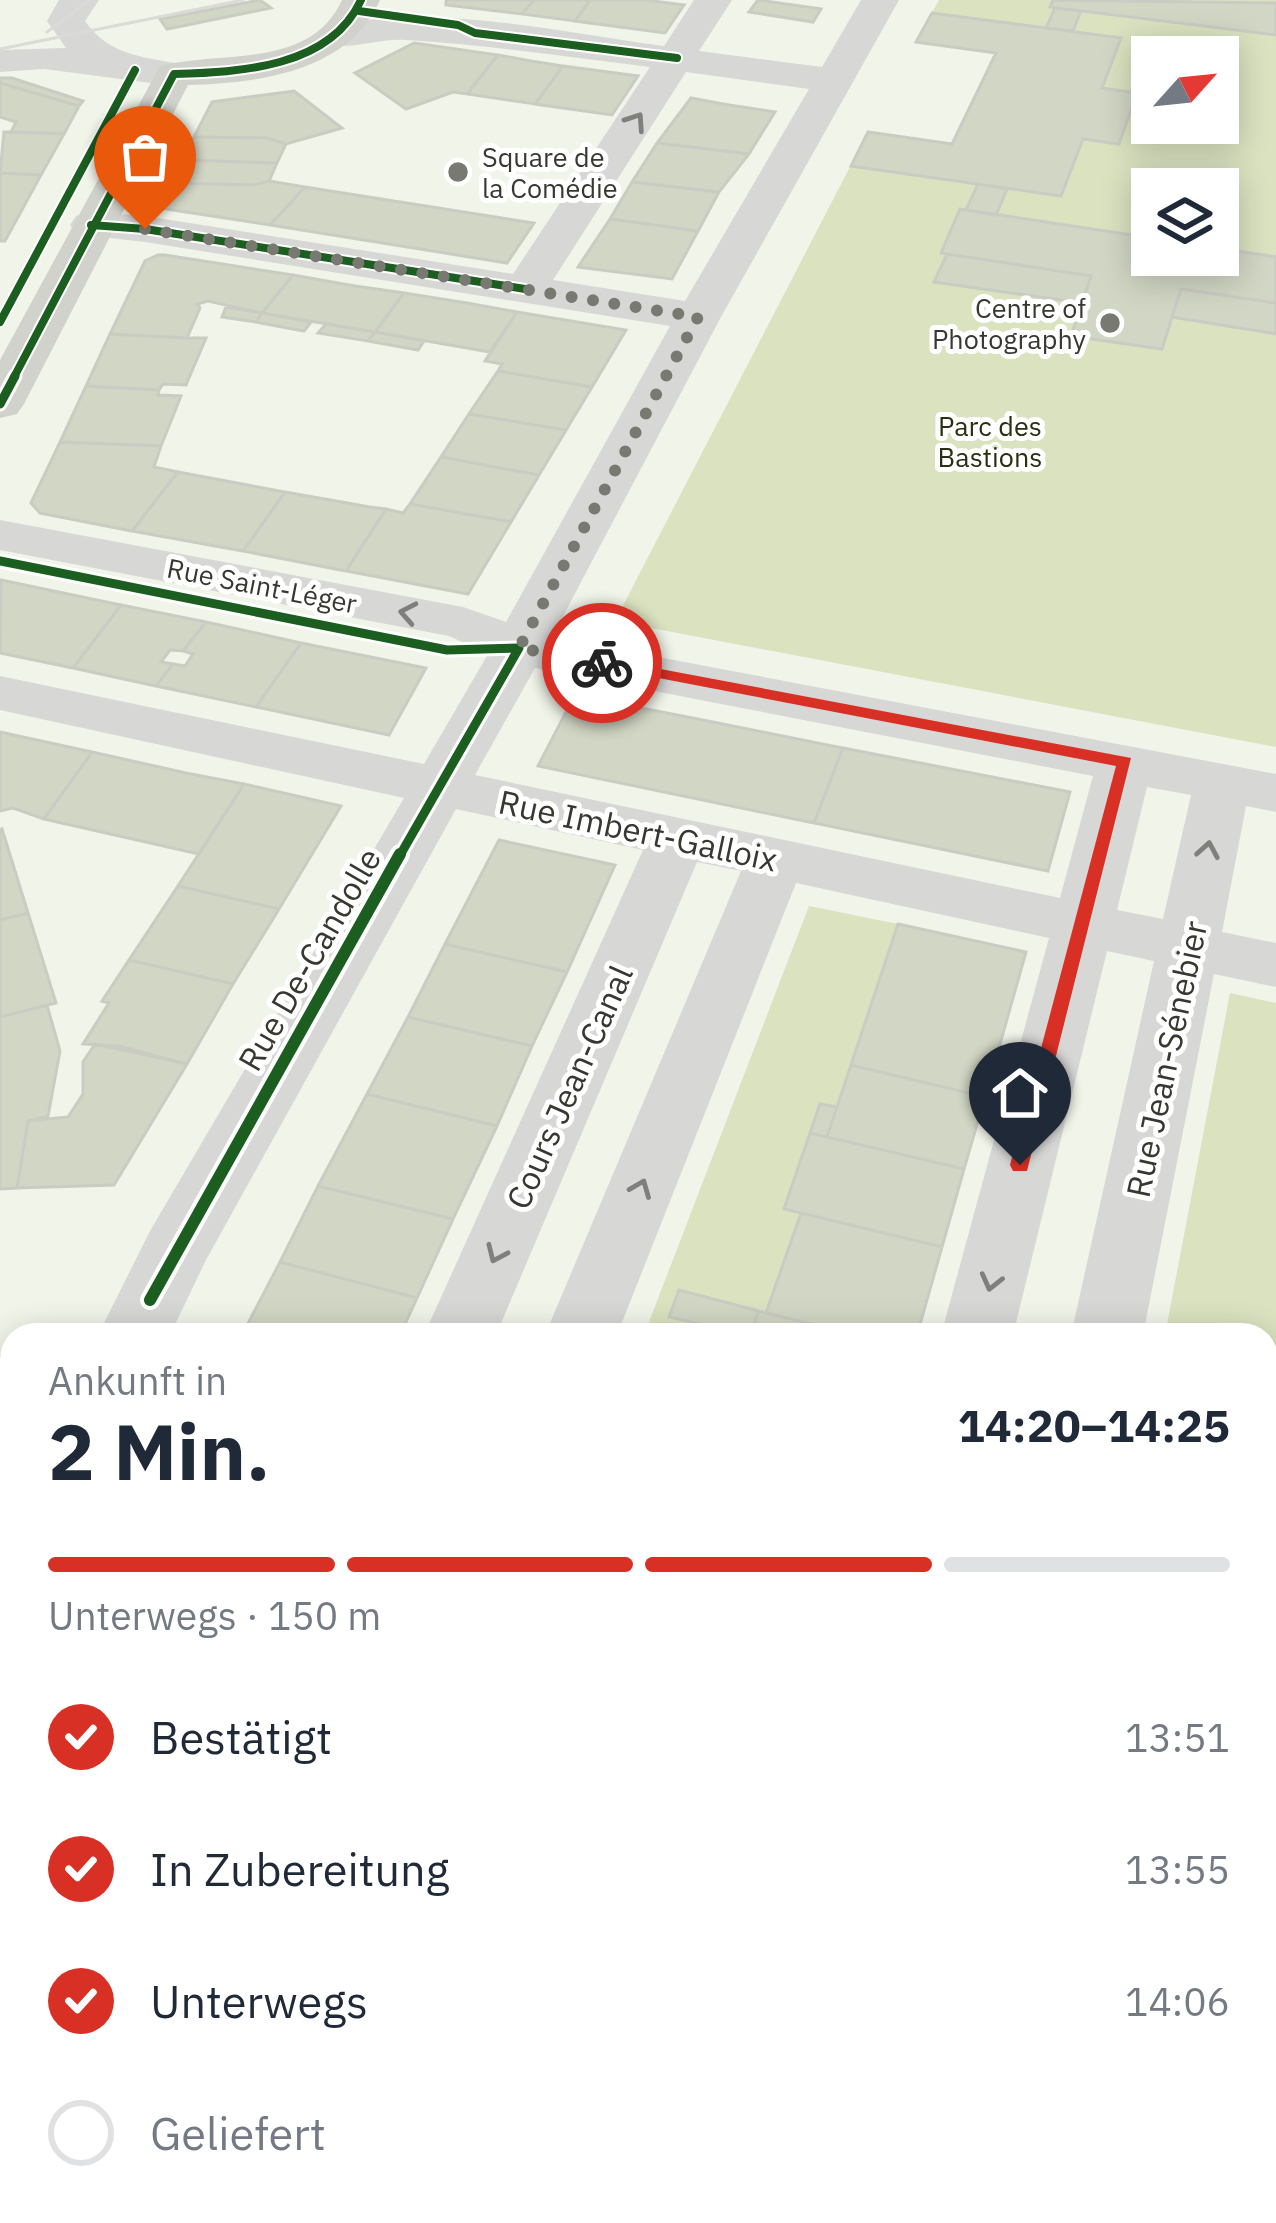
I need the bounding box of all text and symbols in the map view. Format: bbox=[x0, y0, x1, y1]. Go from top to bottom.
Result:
north arrow bbox=[1131, 36, 1239, 144]
map controls bbox=[1131, 36, 1239, 276]
pin bbox=[94, 106, 196, 229]
one-way arrow bbox=[621, 113, 643, 135]
icon: bag bbox=[112, 124, 178, 190]
place label: Square de la Comédie bbox=[482, 139, 618, 205]
marker: Square de la Comédie bbox=[445, 159, 471, 185]
button: layers bbox=[1131, 168, 1239, 276]
place label: Centre of Photography bbox=[932, 290, 1087, 356]
marker: Centre of Photography bbox=[1097, 310, 1123, 336]
park label: Parc des Bastions bbox=[938, 408, 1042, 474]
street label: Rue Saint-Léger bbox=[164, 549, 360, 621]
one-way arrow bbox=[399, 601, 419, 626]
courier bbox=[542, 603, 662, 723]
icon: bike bbox=[569, 630, 635, 696]
street label: Rue Imbert-Galloix bbox=[495, 779, 781, 881]
street label: Rue De-Candolle bbox=[228, 840, 390, 1078]
one-way arrow bbox=[1194, 841, 1220, 861]
street label: Rue Jean-Sénebier bbox=[1116, 917, 1216, 1201]
street label: Cours Jean-Canal bbox=[496, 959, 642, 1215]
pin bbox=[969, 1042, 1071, 1165]
icon: home bbox=[987, 1060, 1053, 1126]
one-way arrow bbox=[627, 1178, 651, 1199]
one-way arrow bbox=[486, 1241, 510, 1263]
one-way arrow bbox=[980, 1272, 1005, 1292]
text: Ankunft in bbox=[48, 1355, 227, 1406]
text: 14:20–14:25 bbox=[958, 1396, 1230, 1454]
text: 2 Min. bbox=[48, 1400, 270, 1501]
text: Unterwegs · 150 m bbox=[48, 1590, 381, 1641]
icon: check bbox=[48, 1704, 114, 1770]
text: Bestätigt bbox=[150, 1708, 332, 1766]
text: 13:51 bbox=[1125, 1712, 1230, 1763]
icon: check bbox=[48, 1836, 114, 1902]
text: In Zubereitung bbox=[150, 1840, 449, 1898]
text: 13:55 bbox=[1125, 1844, 1230, 1895]
icon: check bbox=[48, 1968, 114, 2034]
text: Unterwegs bbox=[150, 1972, 368, 2030]
text: 14:06 bbox=[1125, 1976, 1230, 2027]
text: Geliefert bbox=[150, 2104, 326, 2162]

